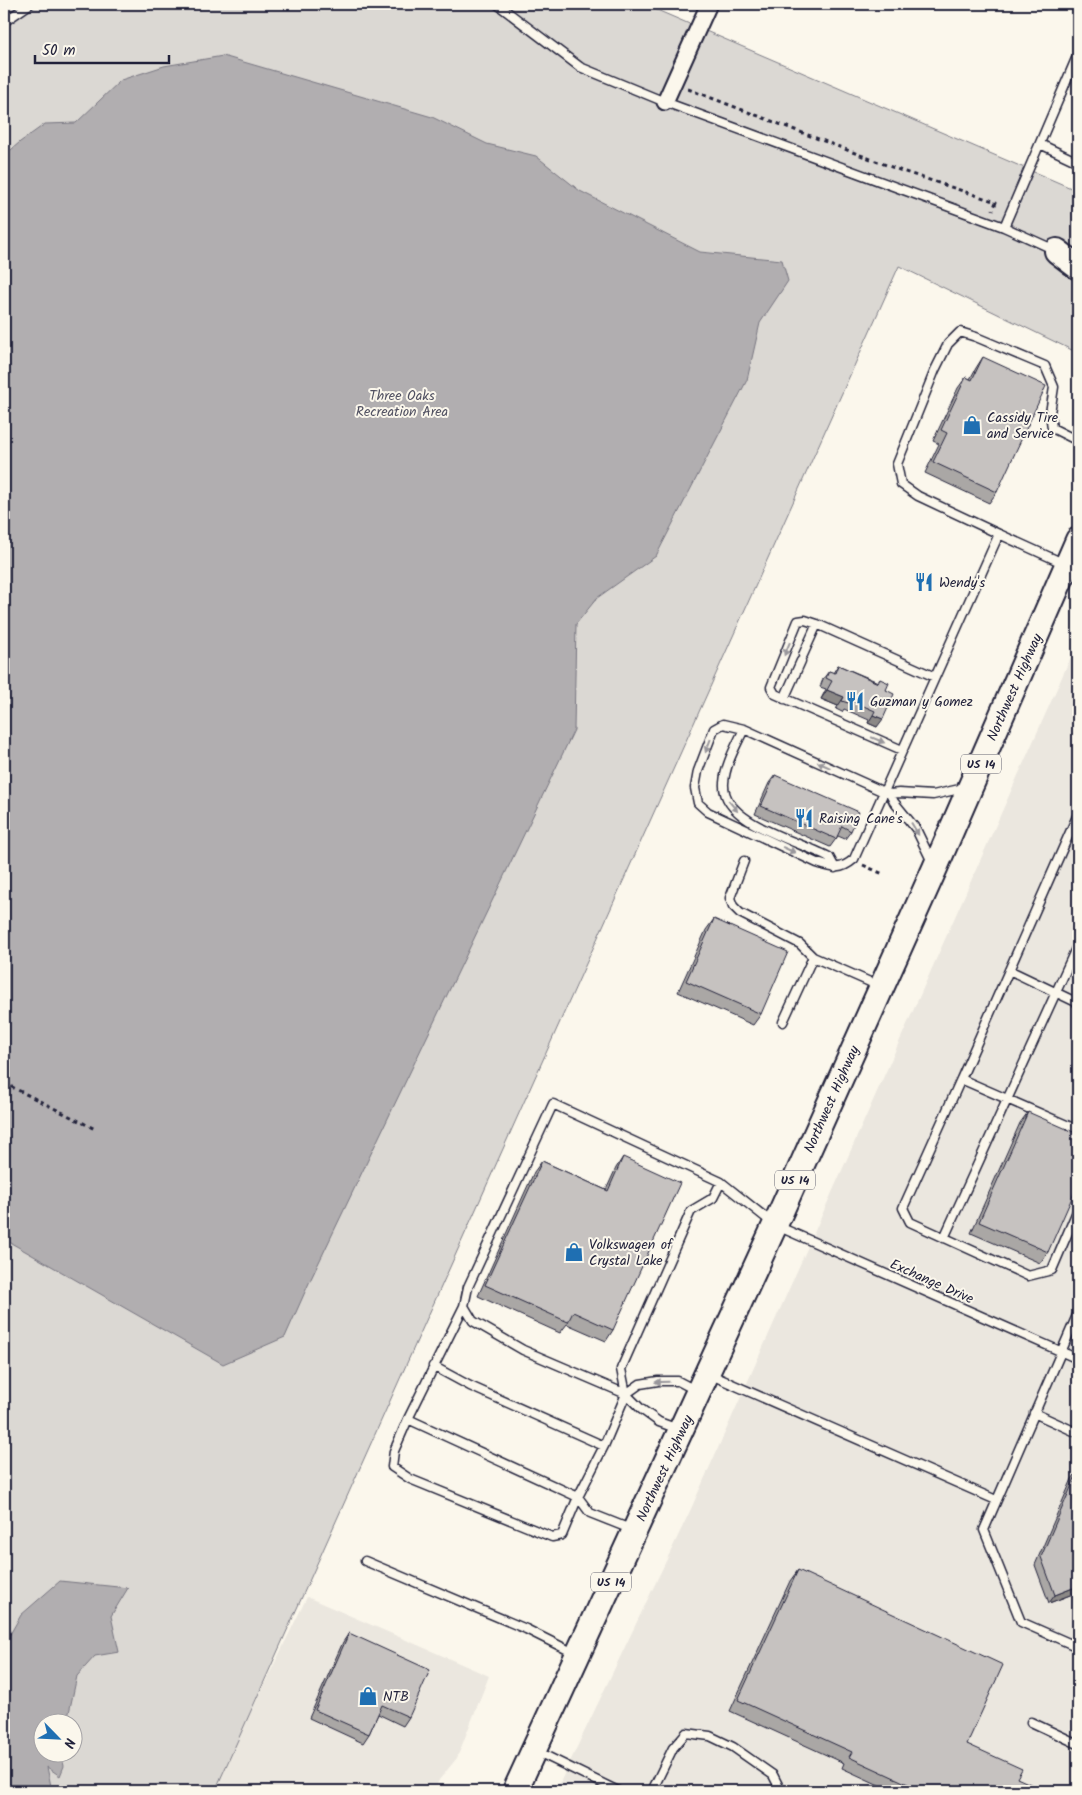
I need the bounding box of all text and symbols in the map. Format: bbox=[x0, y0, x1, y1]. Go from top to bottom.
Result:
scale bar bbox=[35, 32, 169, 64]
text: 50 m bbox=[42, 39, 76, 63]
park label: Three Oaks Recreation Area bbox=[356, 385, 448, 423]
place label: Cassidy Tire and Service bbox=[987, 407, 1059, 445]
shop icon: Cassidy Tire and Service bbox=[961, 414, 983, 436]
restaurant icon: Wendy's bbox=[913, 571, 935, 593]
place label: Wendy's bbox=[939, 572, 985, 594]
street label: Northwest Highway bbox=[981, 630, 1049, 745]
one-way arrow bbox=[782, 642, 790, 656]
restaurant icon: Guzman y Gomez bbox=[844, 690, 866, 712]
place label: Guzman y Gomez bbox=[870, 691, 973, 713]
one-way arrow bbox=[871, 736, 885, 744]
one-way arrow bbox=[704, 739, 712, 754]
road number: US 14 bbox=[961, 754, 1001, 774]
one-way arrow bbox=[817, 760, 831, 768]
one-way arrow bbox=[728, 799, 739, 812]
restaurant icon: Raising Cane's bbox=[793, 807, 815, 829]
place label: Raising Cane's bbox=[819, 808, 903, 830]
one-way arrow bbox=[911, 823, 920, 836]
one-way arrow bbox=[781, 846, 796, 855]
street label: Northwest Highway bbox=[798, 1042, 866, 1157]
road number: US 14 bbox=[775, 1170, 815, 1190]
place label: Volkswagen of Crystal Lake bbox=[589, 1234, 674, 1272]
shop icon: Volkswagen of Crystal Lake bbox=[563, 1241, 585, 1263]
street label: Exchange Drive bbox=[886, 1254, 978, 1310]
one-way arrow bbox=[654, 1378, 670, 1386]
street label: Northwest Highway bbox=[631, 1411, 699, 1525]
road number: US 14 bbox=[591, 1572, 631, 1591]
shop icon: NTB bbox=[357, 1685, 379, 1707]
place label: NTB bbox=[383, 1686, 409, 1708]
north arrow bbox=[32, 1712, 82, 1762]
text: N bbox=[57, 1734, 81, 1752]

